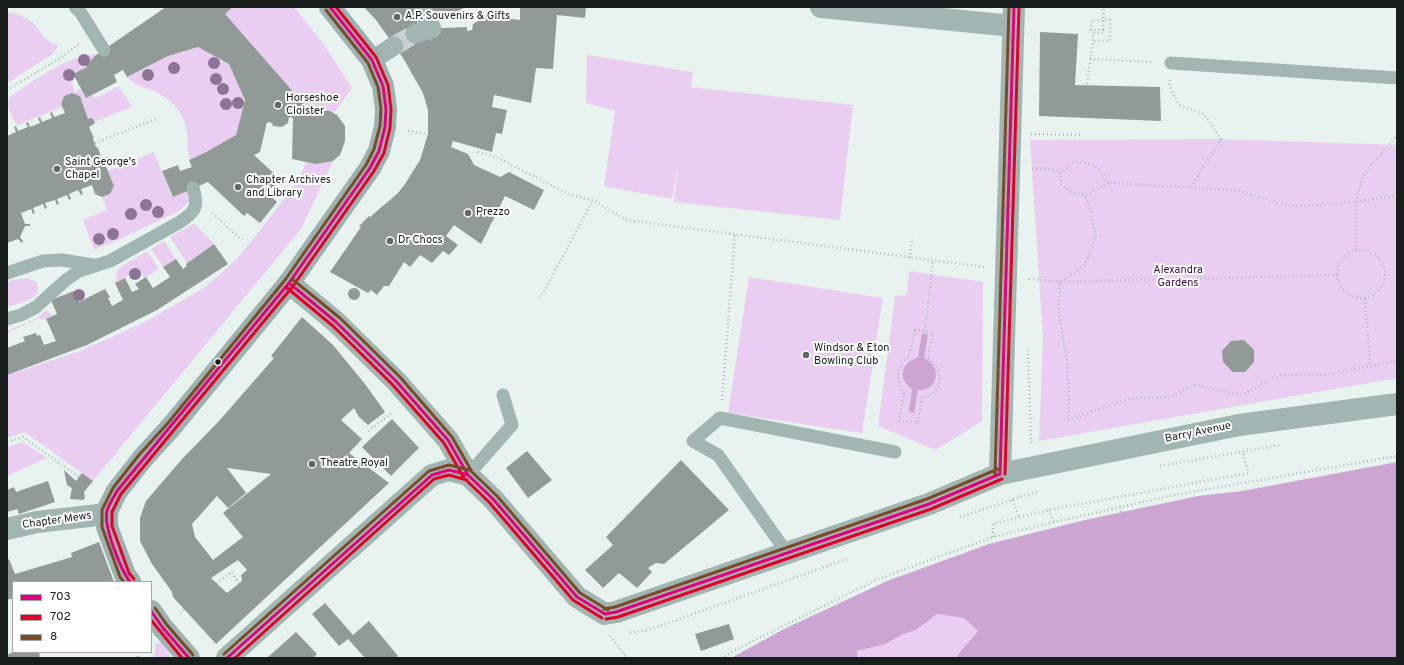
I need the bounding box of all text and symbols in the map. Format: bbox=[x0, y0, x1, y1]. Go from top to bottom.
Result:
place label: A.P. Souvenirs & Gifts bbox=[405, 10, 510, 24]
marker: A.P. Souvenirs & Gifts bbox=[392, 12, 402, 22]
place label: Horseshoe Cloister bbox=[286, 92, 339, 118]
marker: Horseshoe Cloister bbox=[273, 100, 283, 110]
place label: Saint George's Chapel bbox=[65, 156, 136, 182]
marker: Saint George's Chapel bbox=[52, 164, 62, 174]
place label: Chapter Archives and Library bbox=[246, 174, 331, 200]
marker: Chapter Archives and Library bbox=[233, 182, 243, 192]
place label: Prezzo bbox=[476, 206, 510, 220]
marker: Prezzo bbox=[463, 208, 473, 218]
place label: Dr Chocs bbox=[398, 234, 443, 248]
marker: Dr Chocs bbox=[385, 236, 395, 246]
park label: Alexandra Gardens bbox=[1153, 264, 1203, 290]
place label: Windsor & Eton Bowling Club bbox=[814, 342, 889, 368]
marker: Windsor & Eton Bowling Club bbox=[801, 350, 811, 360]
unlabelled marker bbox=[213, 357, 223, 367]
street label: Barry Avenue bbox=[1164, 420, 1232, 446]
place label: Theatre Royal bbox=[320, 457, 388, 471]
marker: Theatre Royal bbox=[307, 459, 317, 469]
street label: Chapter Mews bbox=[21, 510, 93, 532]
legend bbox=[12, 581, 152, 653]
text: 703 bbox=[50, 589, 71, 605]
text: 702 bbox=[50, 609, 71, 625]
text: 8 bbox=[50, 629, 57, 645]

